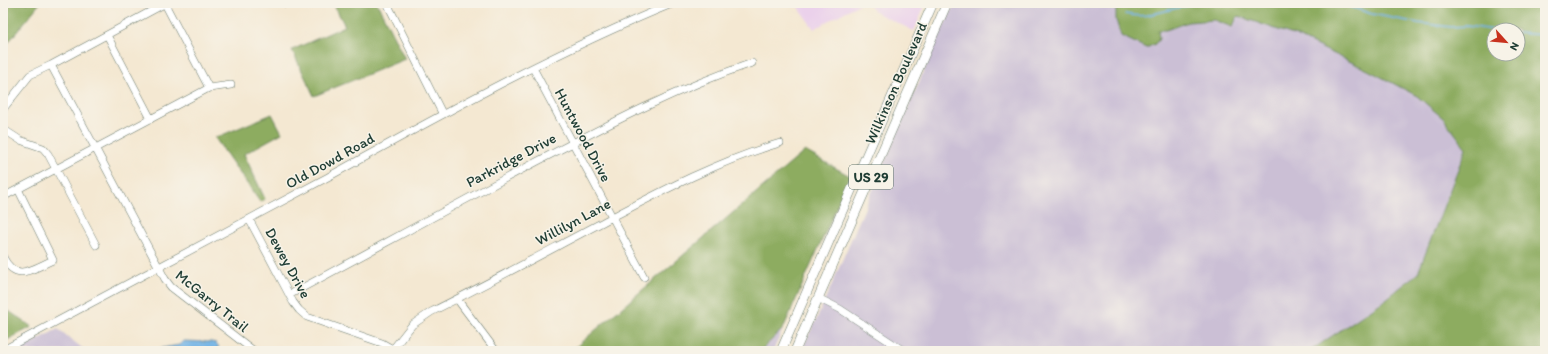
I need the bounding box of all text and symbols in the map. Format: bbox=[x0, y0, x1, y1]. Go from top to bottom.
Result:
street label: Wilkinson Boulevard bbox=[861, 19, 931, 147]
north arrow bbox=[1486, 22, 1526, 62]
text: N bbox=[1507, 40, 1522, 53]
street label: Huntwood Drive bbox=[551, 85, 615, 185]
street label: Old Dowd Road bbox=[282, 129, 378, 193]
street label: Parkridge Drive bbox=[463, 129, 559, 191]
road number: US 29 bbox=[849, 165, 893, 189]
street label: Willilyn Lane bbox=[532, 195, 614, 249]
street label: Dewey Drive bbox=[261, 224, 315, 302]
street label: McGarry Trail bbox=[172, 266, 253, 336]

